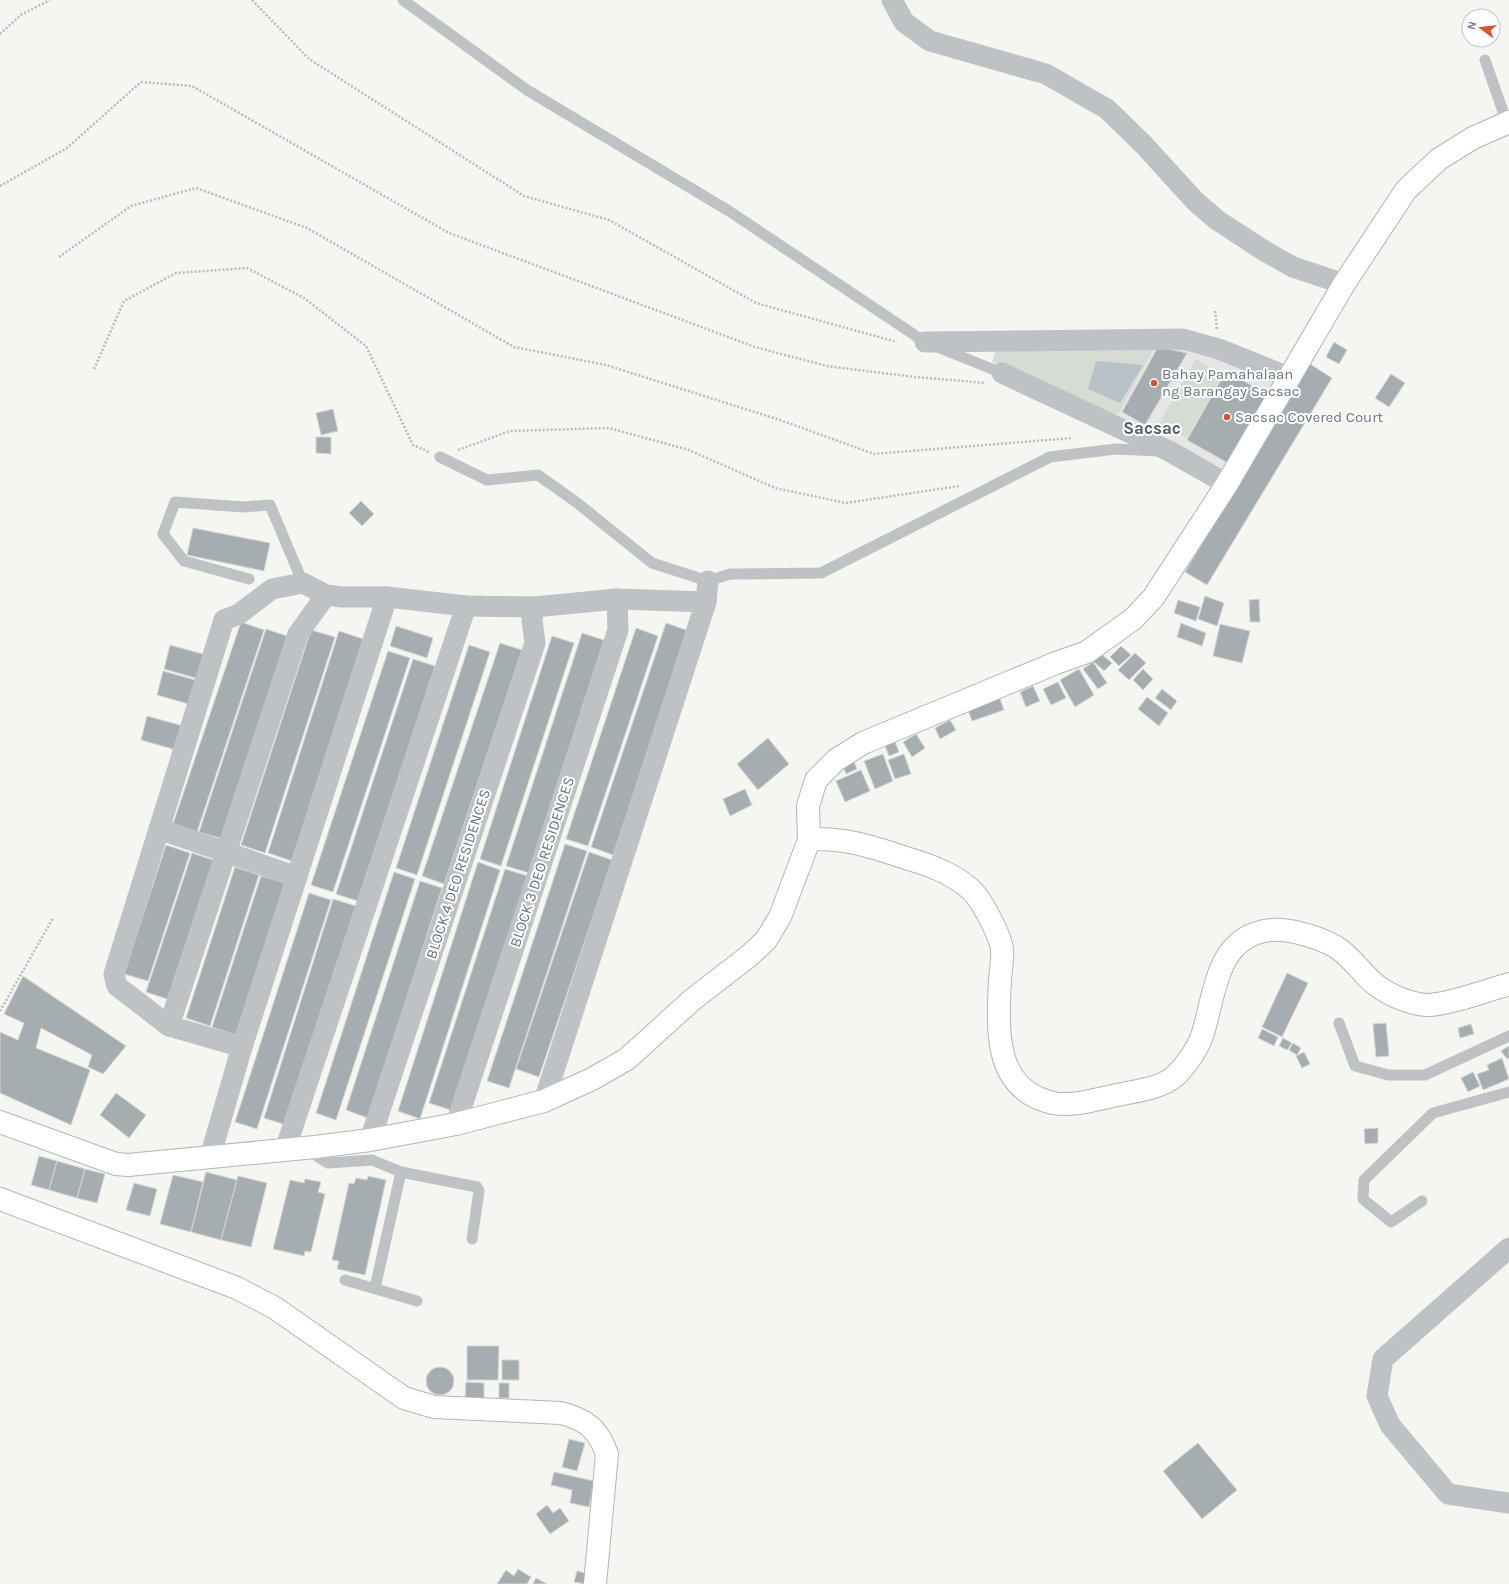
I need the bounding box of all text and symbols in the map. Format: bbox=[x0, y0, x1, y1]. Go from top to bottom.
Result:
north arrow bbox=[1461, 8, 1501, 48]
text: N bbox=[1465, 20, 1479, 31]
place label: Bahay Pamahalaan ng Barangay Sacsac bbox=[1162, 365, 1300, 400]
marker: Bahay Pamahalaan ng Barangay Sacsac bbox=[1149, 378, 1159, 388]
place label: Sacsac Covered Court bbox=[1235, 408, 1384, 426]
marker: Sacsac Covered Court bbox=[1222, 412, 1232, 422]
district label: Sacsac bbox=[1123, 418, 1181, 438]
street label: BLOCK 3 DEO RESIDENCES bbox=[506, 775, 578, 949]
street label: BLOCK 4 DEO RESIDENCES bbox=[422, 787, 494, 961]

